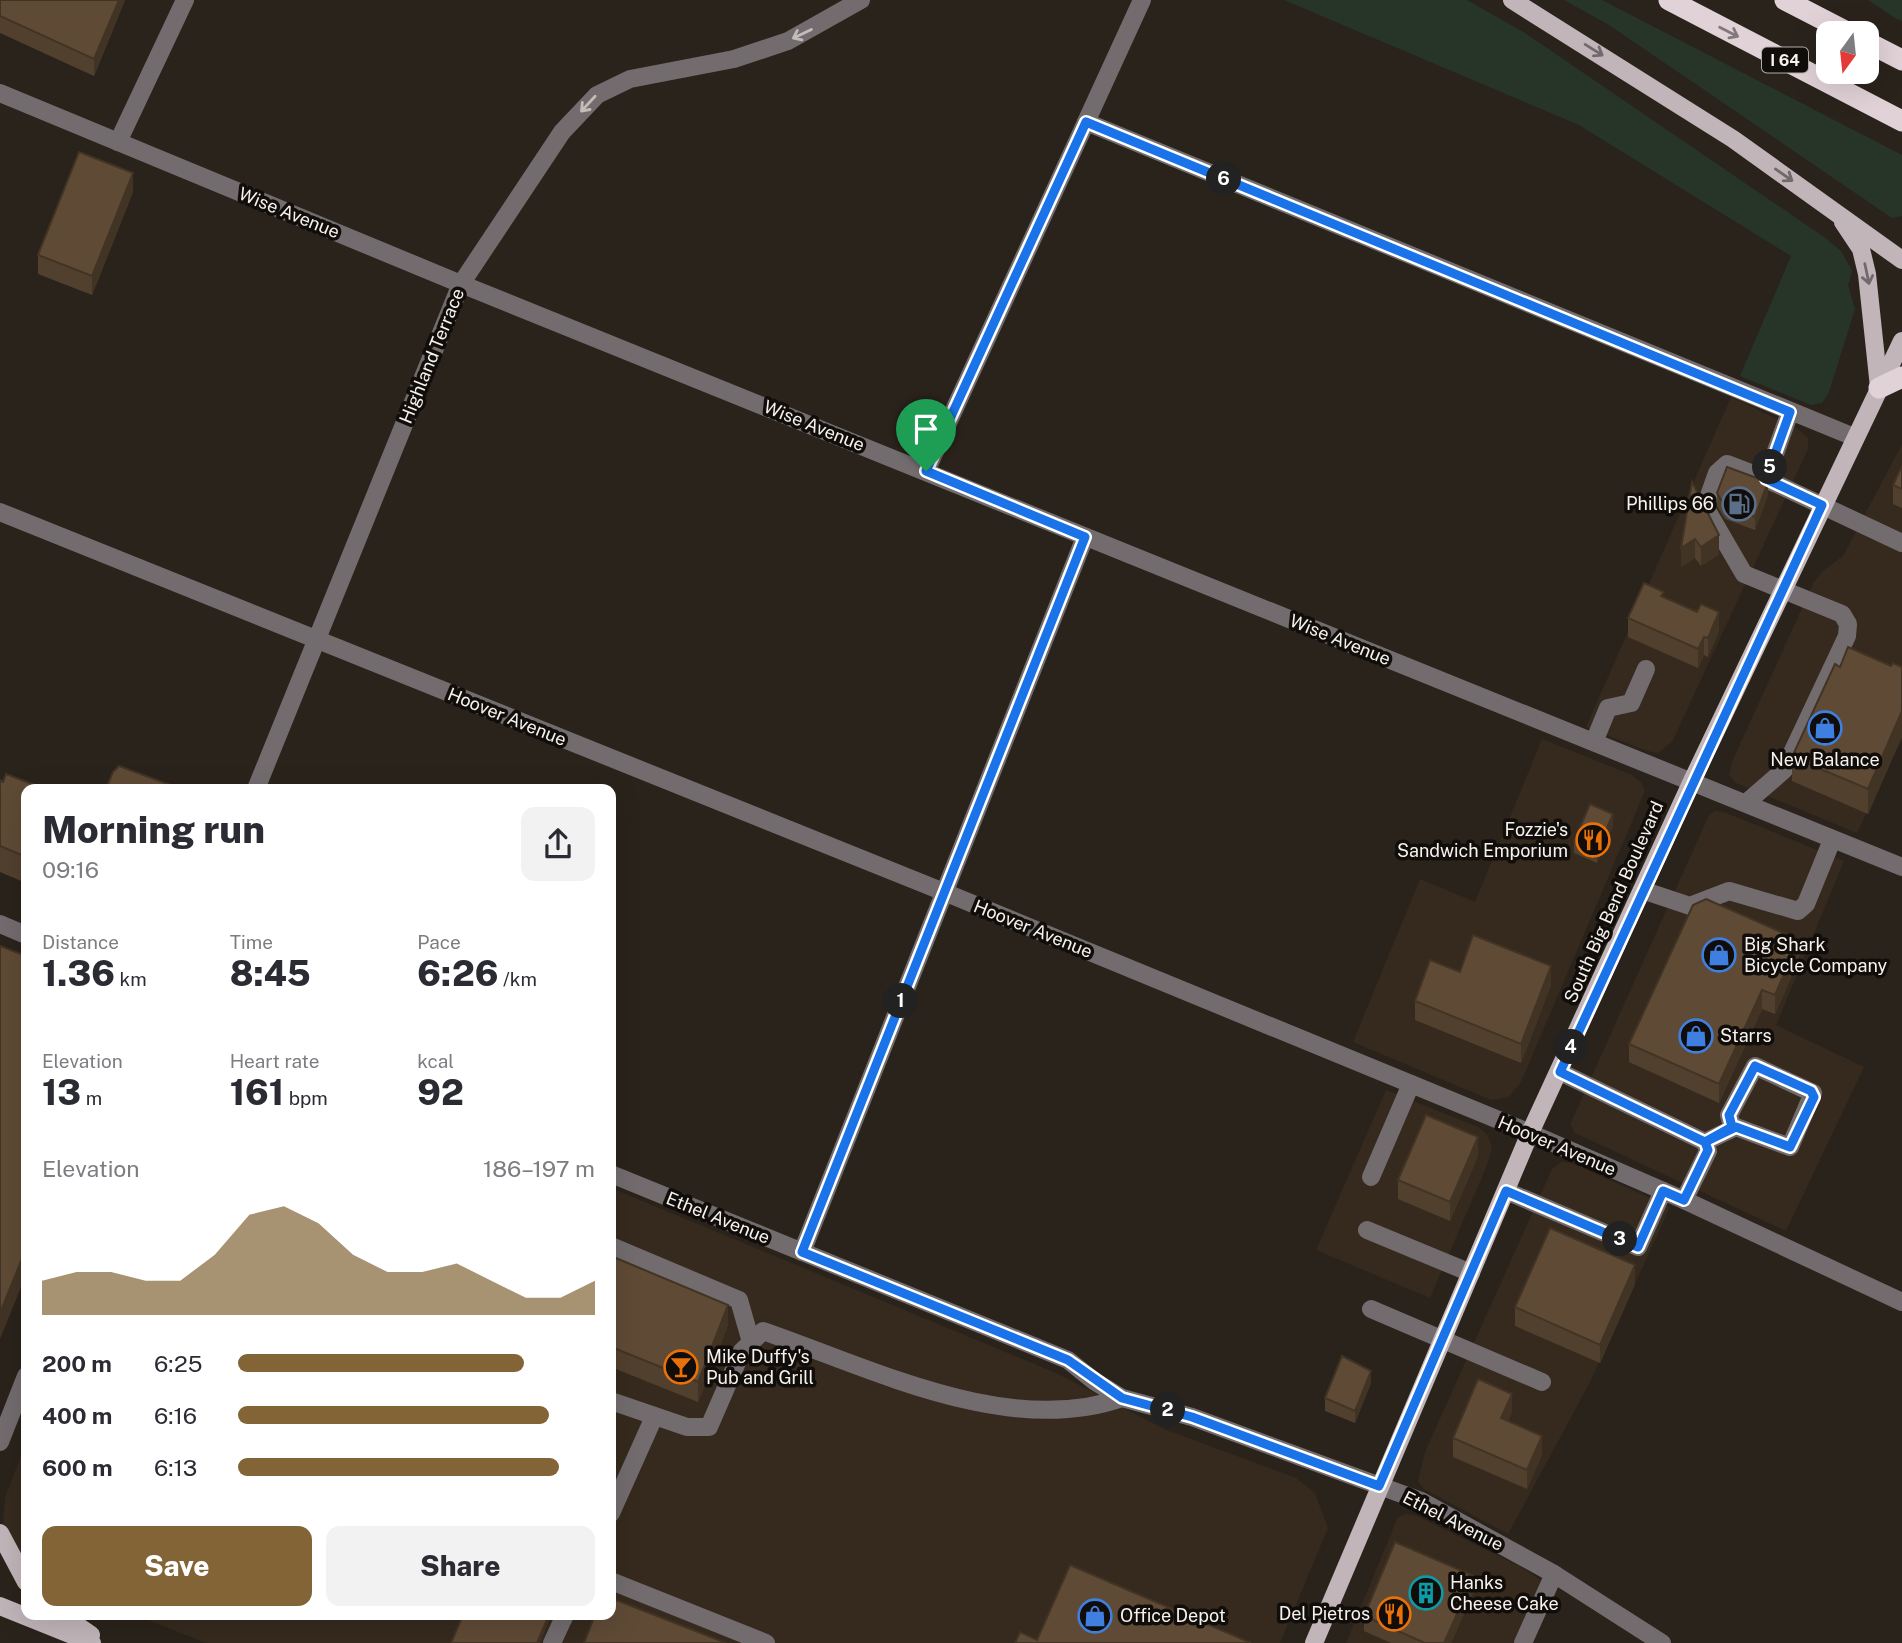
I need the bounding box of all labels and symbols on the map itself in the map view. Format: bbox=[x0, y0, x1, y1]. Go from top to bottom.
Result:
north arrow bbox=[1816, 21, 1880, 84]
one-way arrow bbox=[1718, 25, 1739, 39]
one-way arrow bbox=[792, 28, 813, 41]
one-way arrow bbox=[1583, 43, 1603, 57]
road number: I 64 bbox=[1762, 48, 1808, 72]
one-way arrow bbox=[580, 95, 596, 113]
pin: 6 bbox=[1206, 162, 1242, 196]
one-way arrow bbox=[1774, 168, 1793, 182]
street label: Wise Avenue bbox=[236, 183, 343, 242]
one-way arrow bbox=[1860, 262, 1874, 285]
street label: Highland Terrace bbox=[395, 285, 468, 426]
street label: Wise Avenue bbox=[761, 396, 868, 455]
pin bbox=[896, 399, 956, 471]
pin: 5 bbox=[1752, 449, 1788, 484]
fuel station icon: Phillips 66 bbox=[1720, 485, 1758, 523]
place label: Phillips 66 bbox=[1626, 493, 1714, 514]
street label: Wise Avenue bbox=[1287, 610, 1394, 669]
street label: Hoover Avenue bbox=[445, 683, 570, 750]
shop icon: New Balance bbox=[1806, 709, 1844, 747]
place label: New Balance bbox=[1770, 749, 1880, 770]
street label: South Big Bend Boulevard bbox=[1559, 798, 1668, 1006]
place label: Fozzie's Sandwich Emporium bbox=[1397, 819, 1568, 861]
restaurant icon: Fozzie's Sandwich Emporium bbox=[1574, 821, 1612, 859]
street label: Hoover Avenue bbox=[971, 895, 1096, 962]
place label: Big Shark Bicycle Company bbox=[1744, 934, 1888, 976]
shop icon: Big Shark Bicycle Company bbox=[1700, 936, 1738, 974]
pin: 1 bbox=[884, 984, 918, 1018]
shop icon: Starrs bbox=[1677, 1017, 1715, 1055]
place label: Starrs bbox=[1720, 1025, 1772, 1046]
pin: 4 bbox=[1554, 1030, 1588, 1064]
street label: Hoover Avenue bbox=[1495, 1111, 1619, 1180]
street label: Ethel Avenue bbox=[663, 1187, 773, 1248]
pin: 3 bbox=[1602, 1222, 1638, 1256]
place label: Mike Duffy's Pub and Grill bbox=[706, 1346, 814, 1388]
bar icon: Mike Duffy's Pub and Grill bbox=[662, 1348, 700, 1386]
pin: 2 bbox=[1150, 1392, 1186, 1428]
street label: Ethel Avenue bbox=[1400, 1486, 1507, 1555]
place label: Hanks Cheese Cake bbox=[1450, 1572, 1559, 1614]
building icon: Hanks Cheese Cake bbox=[1407, 1574, 1445, 1612]
restaurant icon: Del Pietros bbox=[1375, 1595, 1413, 1633]
shop icon: Office Depot bbox=[1076, 1597, 1114, 1635]
place label: Del Pietros bbox=[1279, 1603, 1370, 1624]
place label: Office Depot bbox=[1120, 1605, 1226, 1626]

